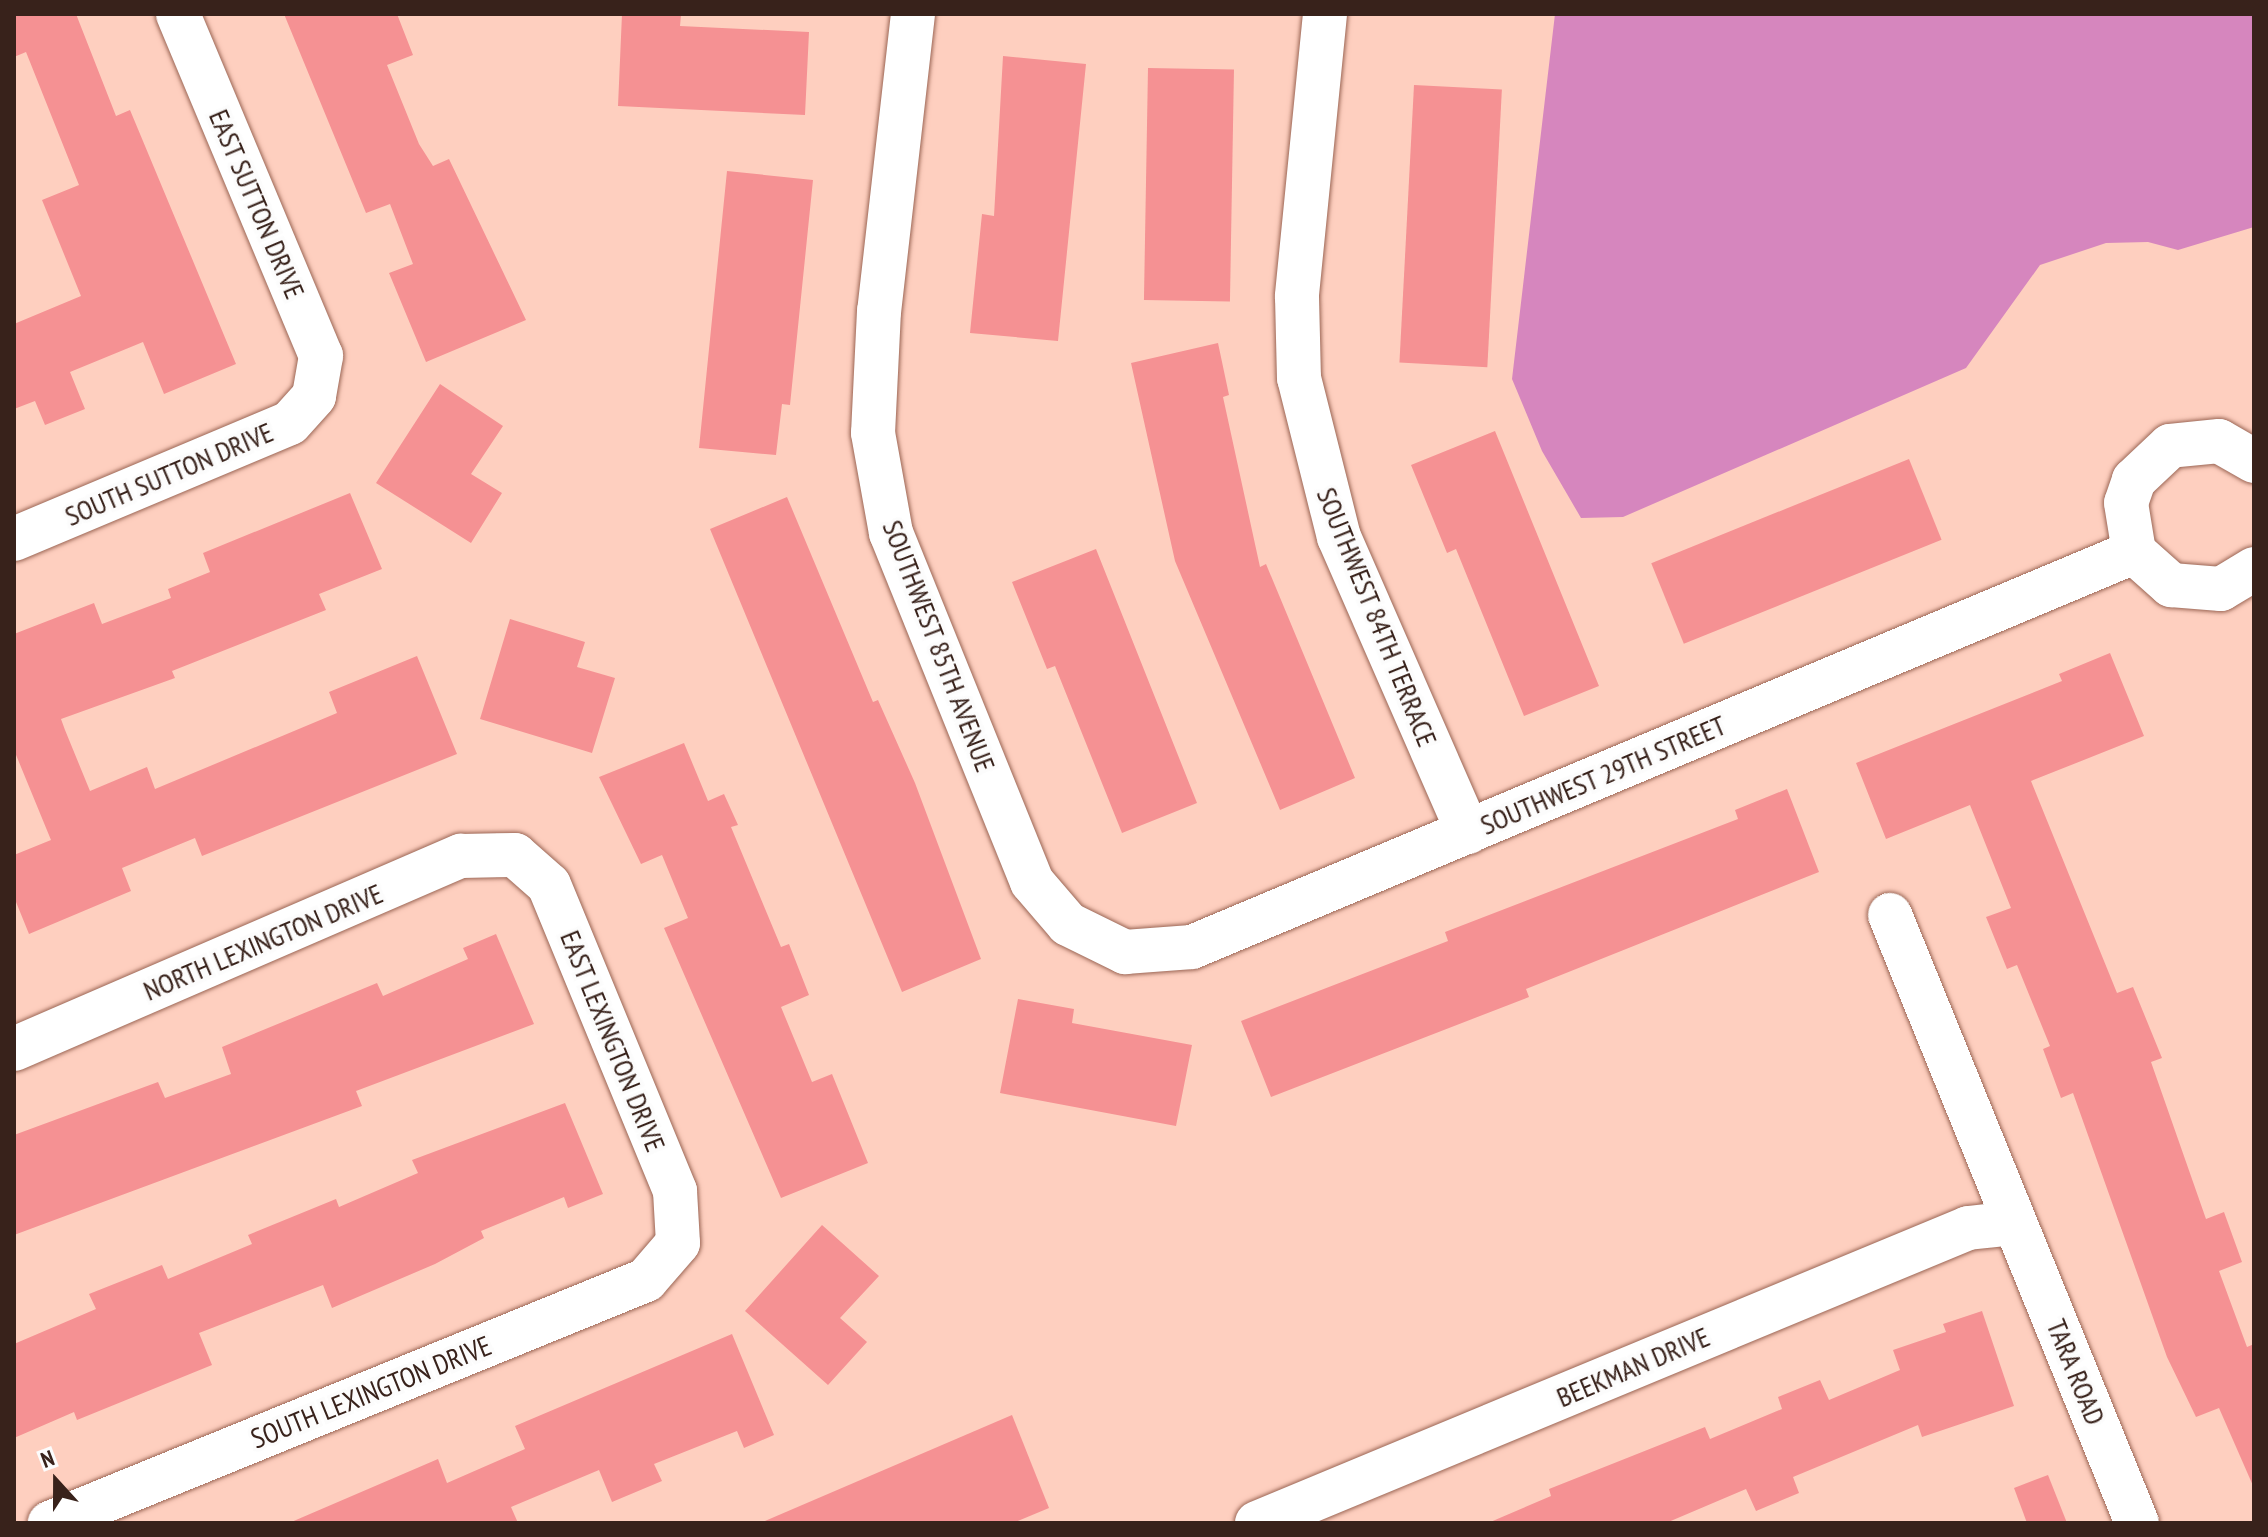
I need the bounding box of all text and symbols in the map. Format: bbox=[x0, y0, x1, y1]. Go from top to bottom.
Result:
street label: EAST SUTTON DRIVE bbox=[202, 104, 312, 304]
street label: SOUTH SUTTON DRIVE bbox=[60, 415, 278, 533]
street label: SOUTHWEST 84TH TERRACE bbox=[1309, 482, 1445, 752]
street label: SOUTHWEST 85TH AVENUE bbox=[875, 515, 1003, 777]
street label: SOUTHWEST 29TH STREET bbox=[1475, 708, 1731, 842]
street label: NORTH LEXINGTON DRIVE bbox=[138, 876, 388, 1008]
street label: EAST LEXINGTON DRIVE bbox=[553, 925, 673, 1157]
street label: TARA ROAD bbox=[2040, 1314, 2112, 1430]
street label: BEEKMAN DRIVE bbox=[1552, 1320, 1714, 1414]
street label: SOUTH LEXINGTON DRIVE bbox=[246, 1328, 496, 1456]
north arrow bbox=[16, 1441, 96, 1521]
text: N bbox=[37, 1443, 58, 1474]

